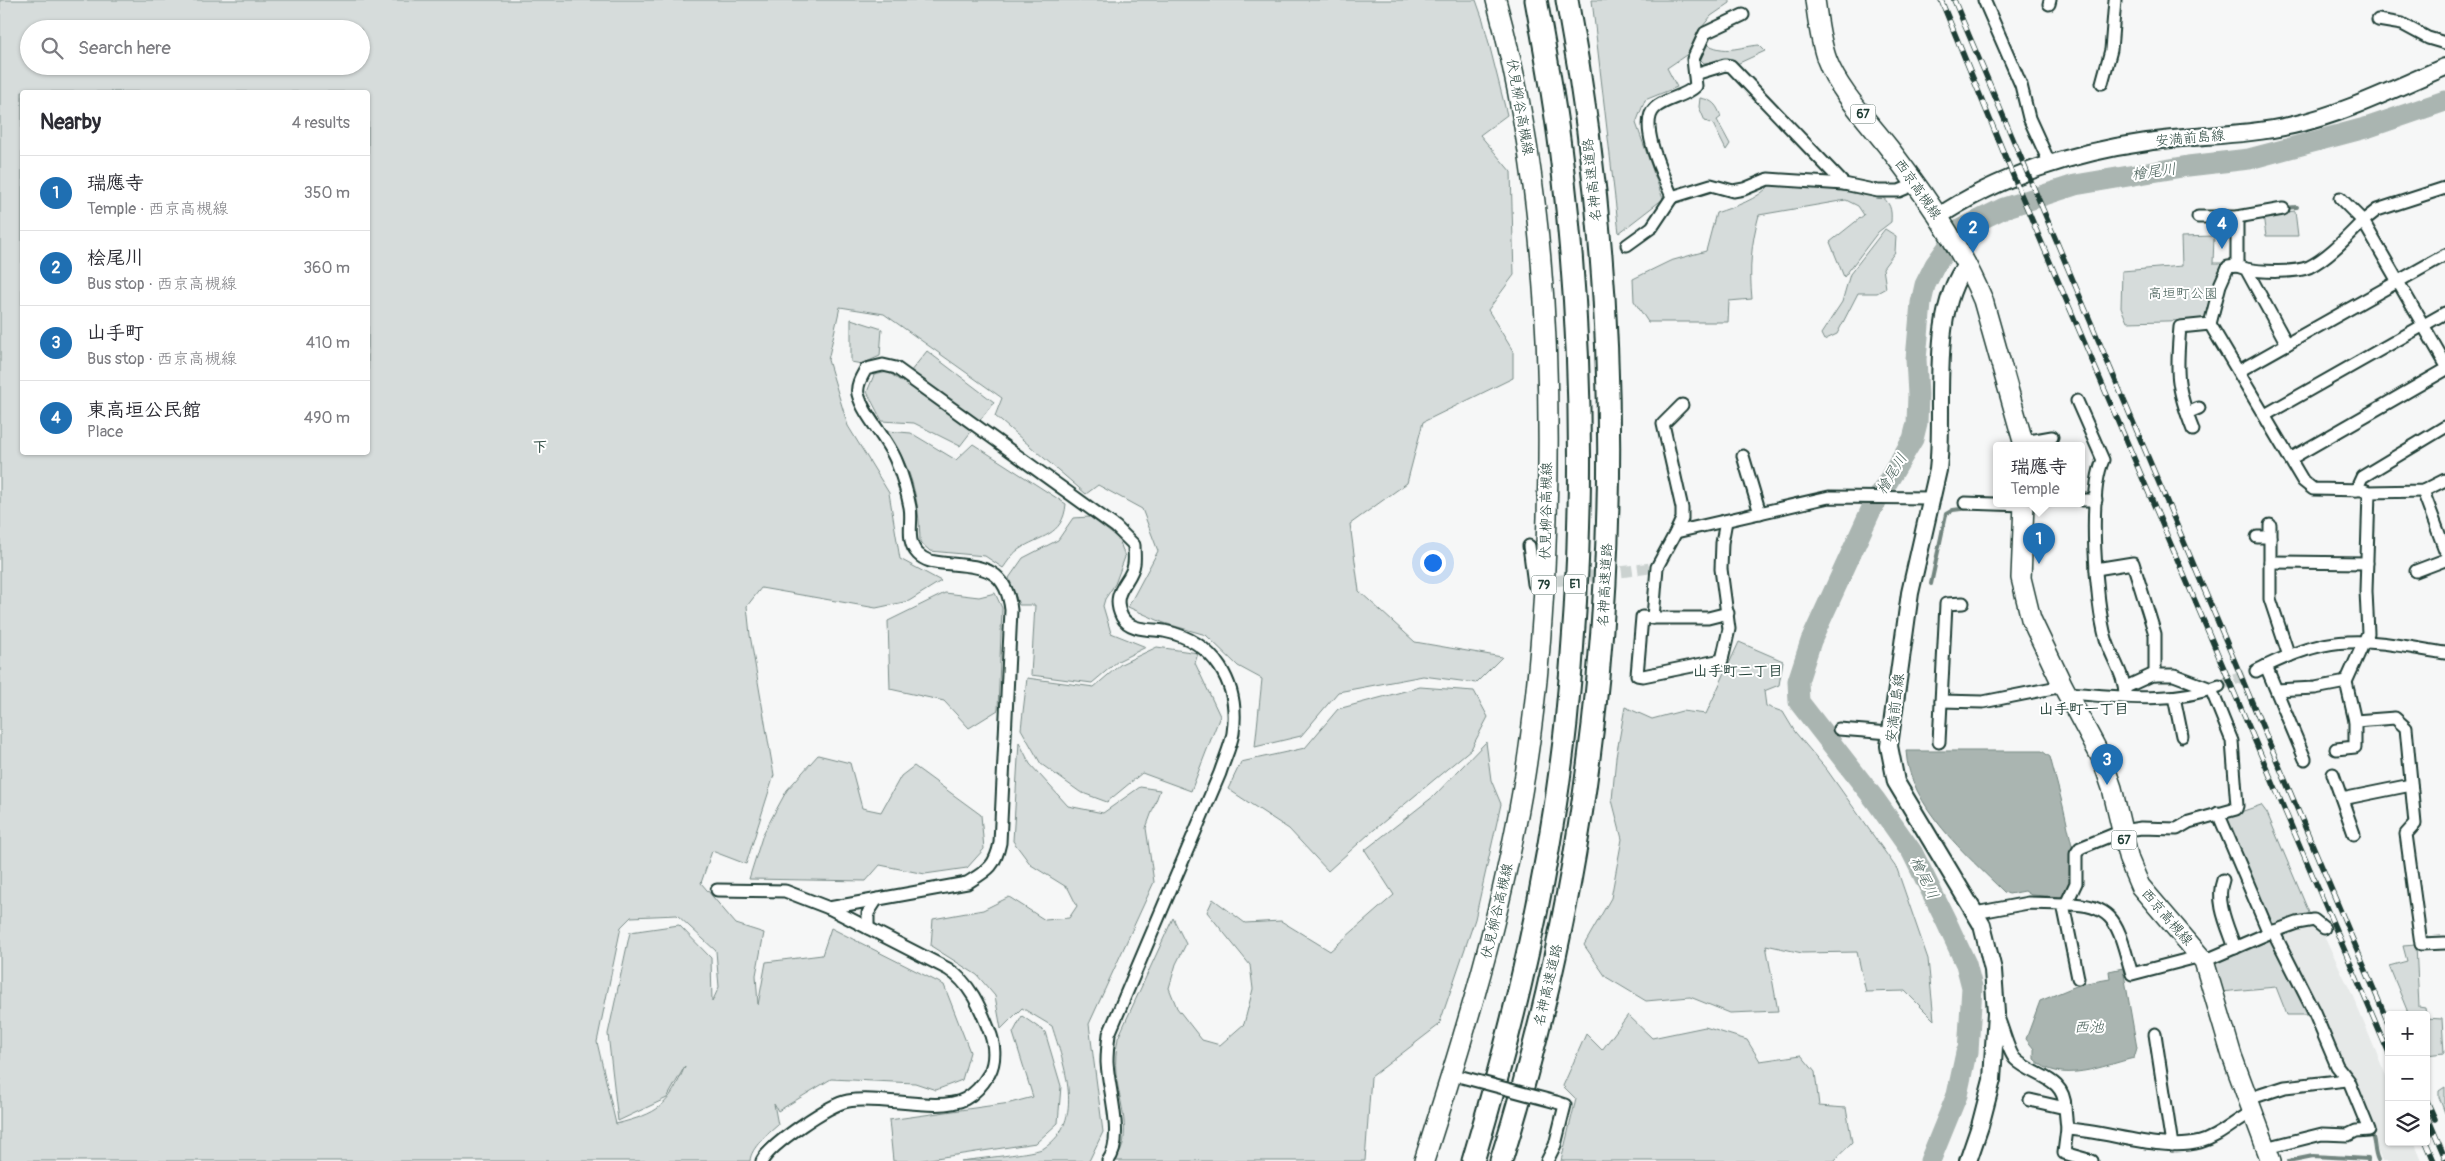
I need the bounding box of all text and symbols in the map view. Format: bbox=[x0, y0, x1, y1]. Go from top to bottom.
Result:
search box bbox=[20, 20, 370, 75]
icon: search bbox=[38, 34, 66, 62]
text: Search here bbox=[78, 36, 171, 60]
street label: 伏見柳谷高槻線 bbox=[1503, 57, 1537, 157]
road number: 67 bbox=[1850, 105, 1876, 124]
text: Nearby bbox=[40, 109, 101, 136]
text: 4 results bbox=[292, 113, 350, 133]
street label: 安満前島線 bbox=[2154, 126, 2226, 150]
street label: 名神高速道路 bbox=[1579, 137, 1605, 223]
street label: 西京高槻線 bbox=[1891, 155, 1945, 223]
water label: 檜尾川 bbox=[2130, 159, 2178, 185]
text: 瑞應寺 bbox=[87, 171, 144, 195]
text: 1 bbox=[53, 183, 59, 203]
text: 350 m bbox=[304, 183, 350, 203]
text: Temple · 西京高槻線 bbox=[87, 199, 228, 219]
pin: 4 bbox=[2206, 208, 2238, 249]
pin: 2 bbox=[1957, 212, 1989, 253]
text: 桧尾川 bbox=[87, 246, 144, 270]
text: 2 bbox=[52, 258, 60, 278]
text: 360 m bbox=[303, 258, 350, 278]
text: Bus stop · 西京高槻線 bbox=[87, 274, 237, 294]
park label: 高垣町公園 bbox=[2148, 285, 2218, 302]
text: 山手町 bbox=[87, 321, 144, 345]
text: 3 bbox=[52, 333, 60, 353]
text: 410 m bbox=[306, 333, 350, 353]
text: Bus stop · 西京高槻線 bbox=[87, 349, 237, 369]
text: 東高垣公民館 bbox=[87, 398, 201, 422]
text: 4 bbox=[51, 408, 61, 428]
text: 490 m bbox=[304, 408, 350, 428]
text: Place bbox=[87, 422, 123, 442]
district label: 下 bbox=[532, 438, 548, 457]
popup bbox=[1993, 442, 2085, 507]
water label: 檜尾川 bbox=[1872, 450, 1912, 498]
text: 瑞應寺 bbox=[2010, 455, 2068, 479]
street label: 伏見柳谷高槻線 bbox=[1537, 462, 1555, 560]
text: Temple bbox=[2010, 479, 2060, 499]
pin: 1 bbox=[2023, 523, 2055, 564]
street label: 名神高速道路 bbox=[1594, 543, 1616, 627]
your location bbox=[1420, 550, 1446, 576]
road number: E1 bbox=[1564, 574, 1586, 594]
road number: 79 bbox=[1532, 576, 1556, 594]
district label: 山手町二丁目 bbox=[1693, 662, 1783, 681]
street label: 安満前島線 bbox=[1882, 672, 1908, 744]
district label: 山手町一丁目 bbox=[2039, 700, 2129, 719]
pin: 3 bbox=[2091, 744, 2123, 785]
road number: 67 bbox=[2112, 830, 2136, 850]
water label: 檜尾川 bbox=[1906, 854, 1942, 902]
street label: 伏見柳谷高槻線 bbox=[1478, 861, 1516, 961]
street label: 西京高槻線 bbox=[2138, 885, 2196, 949]
street label: 名神高速道路 bbox=[1530, 942, 1566, 1028]
map controls bbox=[2385, 1011, 2430, 1146]
button: + bbox=[2385, 1011, 2430, 1056]
water label: 西池 bbox=[2074, 1018, 2105, 1037]
button: − bbox=[2385, 1056, 2430, 1101]
button: layers bbox=[2385, 1101, 2430, 1146]

